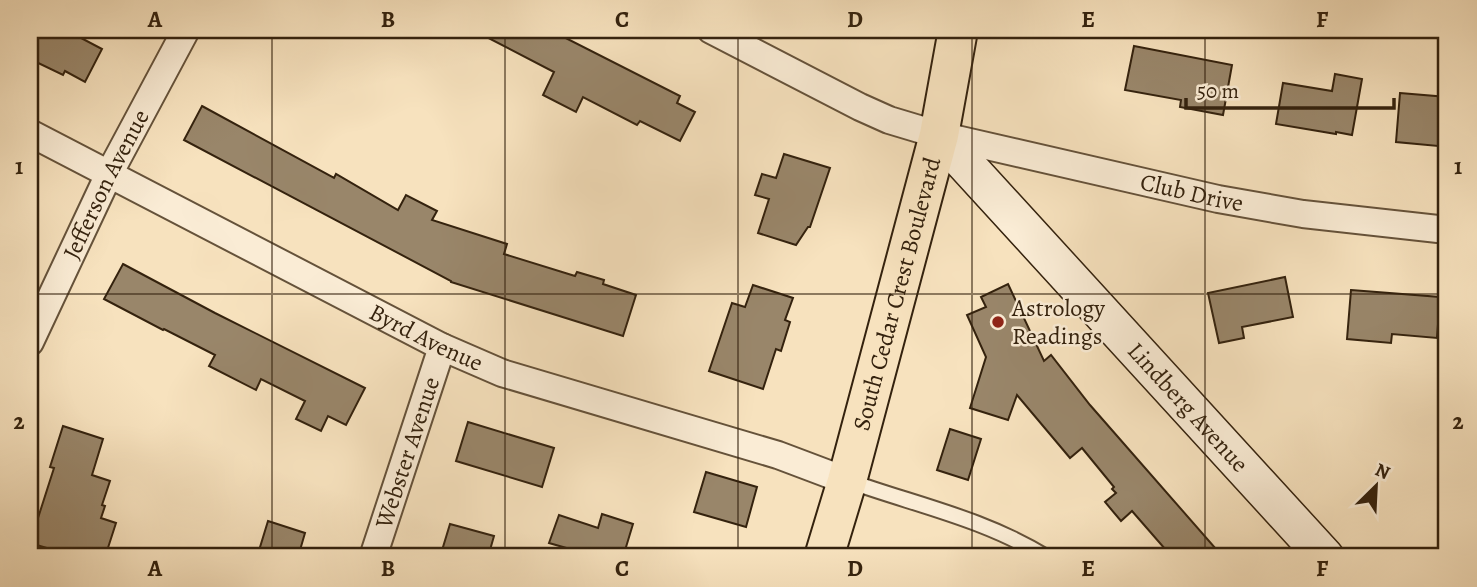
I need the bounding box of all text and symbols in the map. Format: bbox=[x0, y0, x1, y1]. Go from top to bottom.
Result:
text: A bbox=[147, 4, 163, 35]
text: B bbox=[381, 4, 395, 35]
text: C bbox=[615, 4, 629, 35]
text: D bbox=[847, 4, 863, 35]
text: E bbox=[1081, 4, 1095, 35]
text: F bbox=[1316, 4, 1329, 35]
scale bar bbox=[1186, 66, 1395, 110]
text: 50 m bbox=[1197, 77, 1239, 105]
street label: Jefferson Avenue bbox=[55, 104, 157, 264]
text: 1 bbox=[15, 151, 23, 182]
text: 1 bbox=[1454, 151, 1462, 182]
street label: South Cedar Crest Boulevard bbox=[845, 154, 948, 434]
street label: Club Drive bbox=[1137, 166, 1246, 219]
place label: Astrology Readings bbox=[1011, 292, 1105, 352]
street label: Byrd Avenue bbox=[364, 296, 488, 379]
marker: Astrology Readings bbox=[990, 314, 1006, 330]
street label: Lindberg Avenue bbox=[1120, 335, 1256, 479]
street label: Webster Avenue bbox=[367, 373, 447, 533]
text: 2 bbox=[13, 406, 25, 437]
text: 2 bbox=[1452, 406, 1464, 437]
north arrow bbox=[1340, 450, 1410, 520]
text: N bbox=[1371, 457, 1394, 486]
text: A bbox=[147, 553, 163, 584]
text: B bbox=[381, 553, 395, 584]
text: C bbox=[615, 553, 629, 584]
text: D bbox=[847, 553, 863, 584]
text: E bbox=[1081, 553, 1095, 584]
text: F bbox=[1316, 553, 1329, 584]

